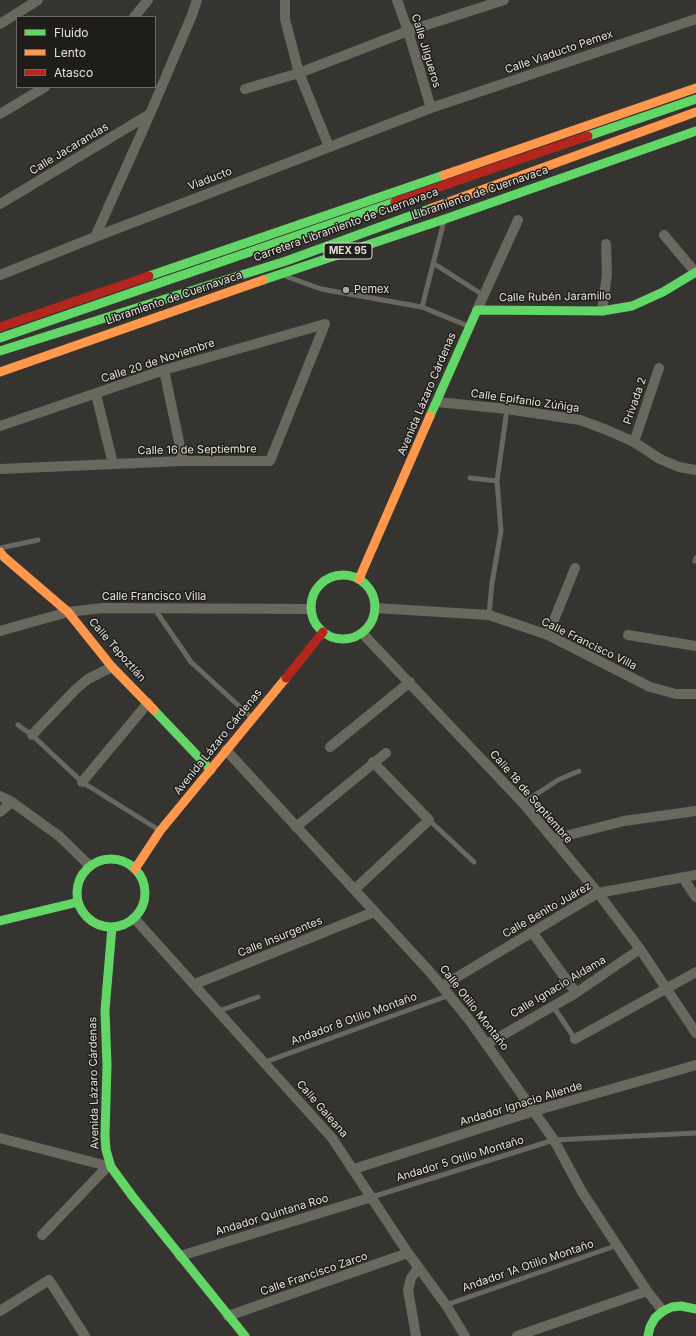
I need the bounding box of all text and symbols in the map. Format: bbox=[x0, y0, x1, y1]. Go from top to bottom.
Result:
street label: Calle Jilgueros bbox=[408, 12, 444, 90]
legend bbox=[16, 16, 156, 88]
text: Fluido bbox=[54, 25, 89, 40]
street label: Calle Viaducto Pemex bbox=[503, 27, 615, 77]
text: Lento bbox=[54, 45, 86, 60]
text: Atasco bbox=[54, 65, 93, 80]
street label: Calle Jacarandas bbox=[27, 120, 111, 178]
street label: Libramiento de Cuernavaca bbox=[410, 163, 550, 223]
street label: Viaducto bbox=[186, 165, 234, 193]
street label: Carretera Libramiento de Cuernavaca bbox=[252, 185, 440, 265]
road number: MEX 95 bbox=[324, 243, 372, 259]
street label: Libramiento de Cuernavaca bbox=[104, 268, 244, 328]
place label: Pemex bbox=[354, 283, 389, 297]
marker: Pemex bbox=[341, 285, 351, 295]
street label: Calle Rubén Jaramillo bbox=[499, 289, 611, 305]
street label: Avenida Lázaro Cárdenas bbox=[395, 330, 459, 458]
street label: Calle 20 de Noviembre bbox=[100, 336, 216, 386]
street label: Privada 2 bbox=[621, 376, 649, 426]
street label: Calle Epifanio Zúñiga bbox=[470, 387, 580, 415]
street label: Calle 16 de Septiembre bbox=[137, 442, 257, 458]
street label: Calle Francisco Villa bbox=[102, 590, 206, 604]
street label: Calle Francisco Villa bbox=[539, 615, 639, 673]
street label: Calle Tepoztlán bbox=[86, 616, 148, 684]
street label: Avenida Lázaro Cárdenas bbox=[171, 686, 265, 798]
street label: Calle 18 de Septiembre bbox=[487, 748, 575, 846]
street label: Calle Benito Juárez bbox=[500, 879, 594, 941]
street label: Calle Insurgentes bbox=[236, 914, 324, 960]
street label: Calle Ignacio Aldama bbox=[508, 953, 608, 1021]
street label: Calle Otilio Montaño bbox=[437, 963, 511, 1053]
street label: Andador 8 Otilio Montaño bbox=[289, 990, 419, 1048]
street label: Avenida Lázaro Cárdenas bbox=[86, 1017, 102, 1149]
street label: Calle Galeana bbox=[294, 1078, 350, 1140]
street label: Andador Ignacio Allende bbox=[458, 1079, 584, 1129]
street label: Andador 5 Otilio Montaño bbox=[394, 1133, 526, 1185]
street label: Andador Quintana Roo bbox=[214, 1192, 330, 1238]
street label: Andador 1A Otilio Montaño bbox=[460, 1237, 596, 1295]
street label: Calle Francisco Zarco bbox=[259, 1249, 369, 1299]

